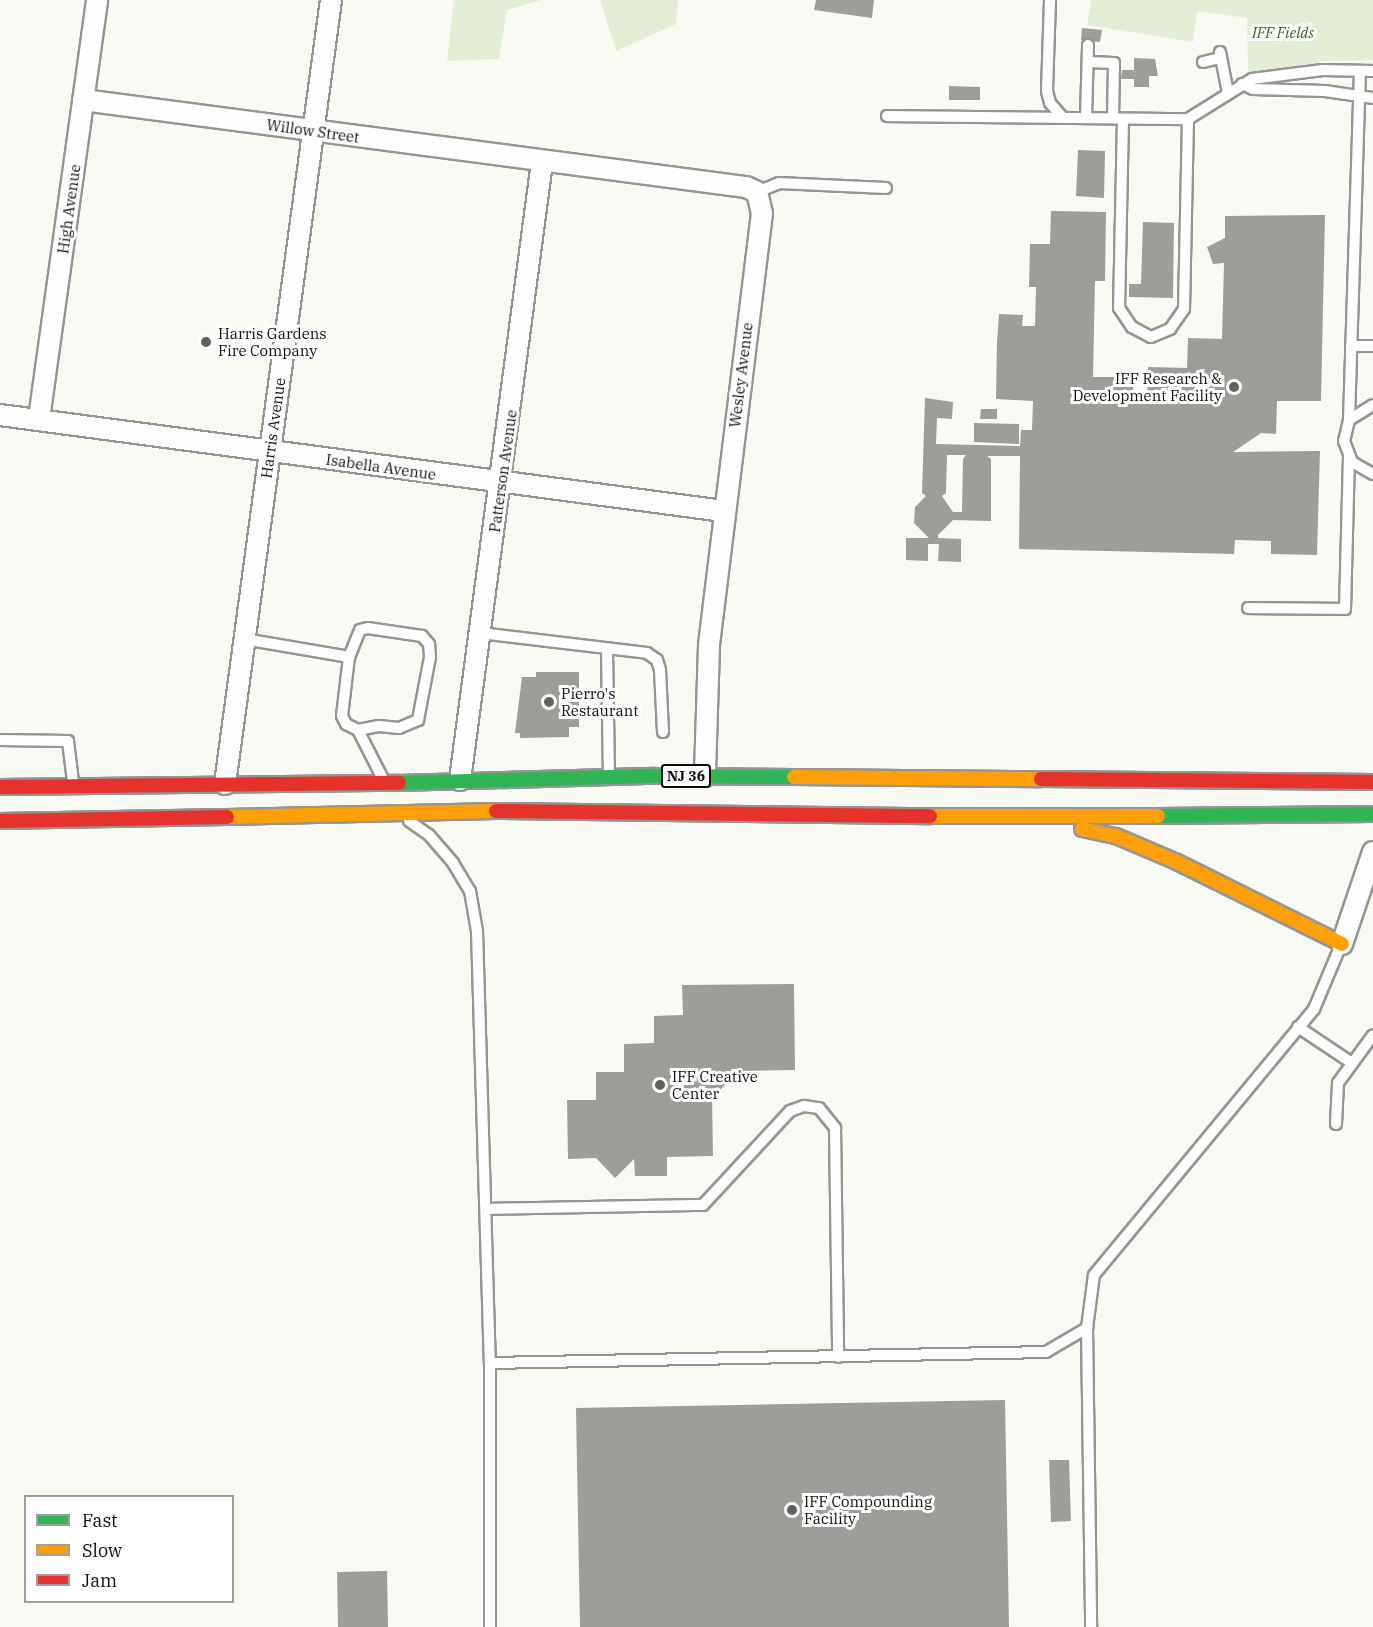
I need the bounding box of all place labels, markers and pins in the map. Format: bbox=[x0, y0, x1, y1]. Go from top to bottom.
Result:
place label: Harris Gardens Fire Company bbox=[218, 324, 327, 359]
marker: Harris Gardens Fire Company bbox=[199, 335, 213, 349]
place label: IFF Research & Development Facility bbox=[1073, 369, 1222, 404]
marker: IFF Research & Development Facility bbox=[1227, 380, 1241, 394]
place label: Pierro's Restaurant bbox=[561, 684, 639, 719]
marker: Pierro's Restaurant bbox=[542, 695, 556, 709]
place label: IFF Creative Center bbox=[672, 1067, 758, 1102]
marker: IFF Creative Center bbox=[653, 1078, 667, 1092]
place label: IFF Compounding Facility bbox=[804, 1492, 932, 1527]
marker: IFF Compounding Facility bbox=[785, 1503, 799, 1517]

